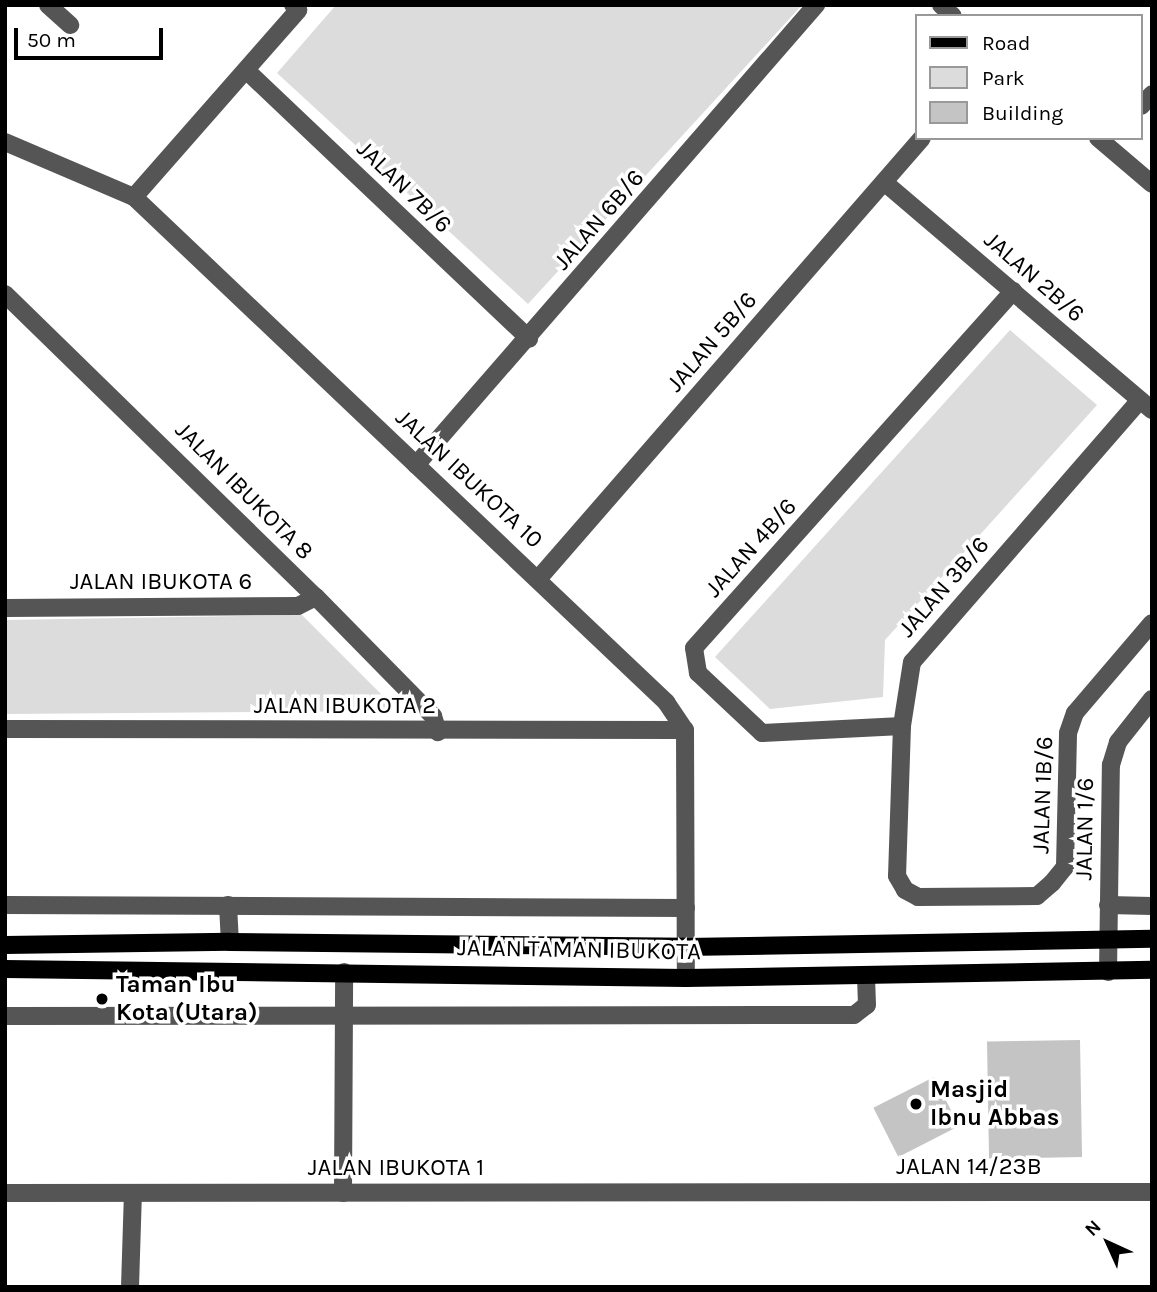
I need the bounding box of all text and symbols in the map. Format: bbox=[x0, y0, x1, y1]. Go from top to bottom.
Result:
scale bar bbox=[18, 14, 166, 58]
legend bbox=[916, 14, 1143, 140]
text: 50 m bbox=[27, 28, 76, 52]
text: Road bbox=[982, 31, 1030, 55]
text: Park bbox=[982, 66, 1025, 90]
text: Building bbox=[982, 101, 1063, 125]
street label: JALAN 7B/6 bbox=[351, 135, 457, 239]
street label: JALAN 6B/6 bbox=[548, 164, 650, 276]
street label: JALAN 2B/6 bbox=[978, 226, 1090, 328]
street label: JALAN 5B/6 bbox=[661, 286, 763, 398]
street label: JALAN IBUKOTA 10 bbox=[389, 403, 549, 555]
street label: JALAN IBUKOTA 8 bbox=[169, 416, 319, 566]
street label: JALAN 4B/6 bbox=[699, 493, 803, 603]
street label: JALAN 3B/6 bbox=[893, 531, 995, 643]
street label: JALAN IBUKOTA 6 bbox=[70, 568, 252, 596]
street label: JALAN IBUKOTA 2 bbox=[254, 692, 436, 720]
street label: JALAN 1B/6 bbox=[1027, 736, 1059, 854]
street label: JALAN 1/6 bbox=[1070, 777, 1100, 881]
street label: JALAN TAMAN IBUKOTA bbox=[457, 933, 701, 967]
place label: Taman Ibu Kota (Utara) bbox=[116, 971, 258, 1027]
marker: Taman Ibu Kota (Utara) bbox=[94, 991, 110, 1007]
place label: Masjid Ibnu Abbas bbox=[930, 1076, 1059, 1132]
marker: Masjid Ibnu Abbas bbox=[908, 1096, 924, 1112]
street label: JALAN 14/23B bbox=[896, 1153, 1042, 1181]
street label: JALAN IBUKOTA 1 bbox=[308, 1154, 484, 1182]
north arrow bbox=[1073, 1208, 1143, 1278]
text: N bbox=[1081, 1216, 1106, 1241]

